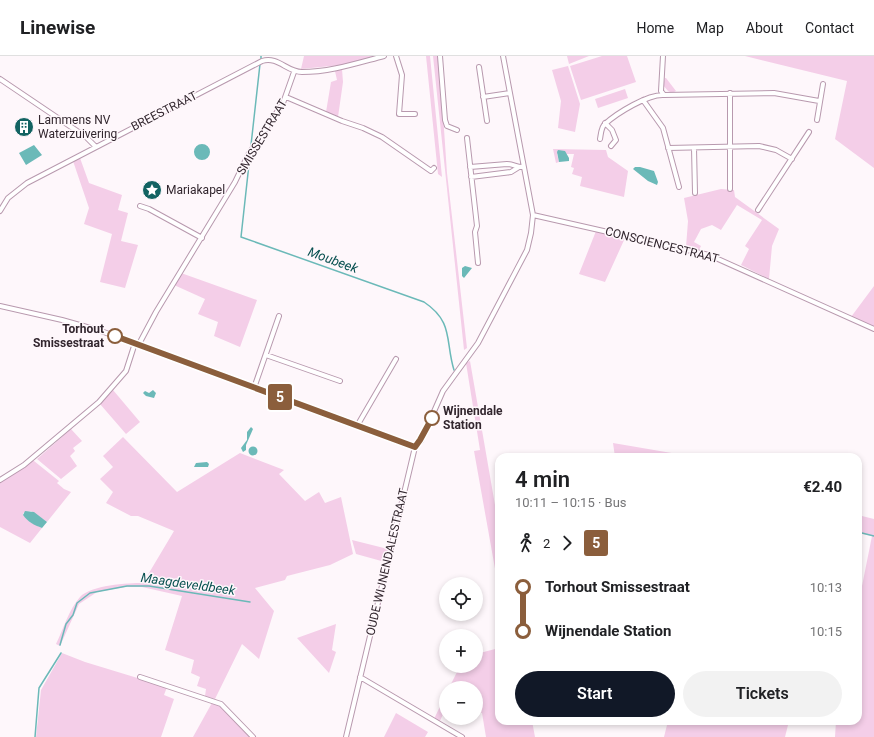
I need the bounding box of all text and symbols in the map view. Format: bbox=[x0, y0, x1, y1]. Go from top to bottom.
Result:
text: Linewise bbox=[20, 16, 95, 39]
text: Home bbox=[636, 20, 674, 36]
text: Map bbox=[696, 20, 724, 36]
text: About bbox=[746, 20, 783, 36]
text: Contact bbox=[805, 20, 854, 36]
street label: BREESTRAAT bbox=[129, 88, 199, 134]
street label: SMISSESTRAAT bbox=[234, 97, 290, 177]
place label: Lammens NV Waterzuivering bbox=[38, 113, 117, 141]
building icon: Lammens NV Waterzuivering bbox=[13, 116, 35, 138]
place icon: Mariakapel bbox=[141, 179, 163, 201]
place label: Mariakapel bbox=[166, 183, 225, 197]
street label: CONSCIENCESTRAAT bbox=[604, 224, 720, 266]
water label: Moubeek bbox=[306, 244, 361, 276]
place label: Torhout Smissestraat bbox=[33, 322, 104, 350]
marker: Torhout Smissestraat bbox=[107, 328, 123, 344]
line badge: 5 bbox=[267, 384, 293, 410]
text: 5 bbox=[276, 389, 284, 405]
place label: Wijnendale Station bbox=[443, 404, 503, 432]
marker: Wijnendale Station bbox=[424, 410, 440, 426]
text: 4 min bbox=[515, 467, 570, 492]
text: €2.40 bbox=[803, 478, 842, 496]
street label: OUDE WIJNENDALESTRAAT bbox=[363, 487, 411, 637]
text: 10:11 – 10:15 · Bus bbox=[515, 495, 627, 510]
icon: walk bbox=[515, 532, 537, 554]
icon: forward bbox=[556, 532, 578, 554]
text: 5 bbox=[592, 535, 600, 551]
text: 2 bbox=[543, 536, 550, 551]
water label: Maagdeveldbeek bbox=[140, 570, 237, 598]
map controls bbox=[439, 577, 483, 725]
button: locate bbox=[439, 577, 483, 621]
text: Torhout Smissestraat bbox=[545, 578, 690, 596]
text: 10:13 bbox=[810, 580, 842, 595]
text: Wijnendale Station bbox=[545, 622, 671, 640]
text: 10:15 bbox=[810, 624, 842, 639]
button: + bbox=[439, 629, 483, 673]
button: Start bbox=[515, 671, 675, 717]
button: Tickets bbox=[683, 671, 842, 717]
button: − bbox=[439, 681, 483, 725]

